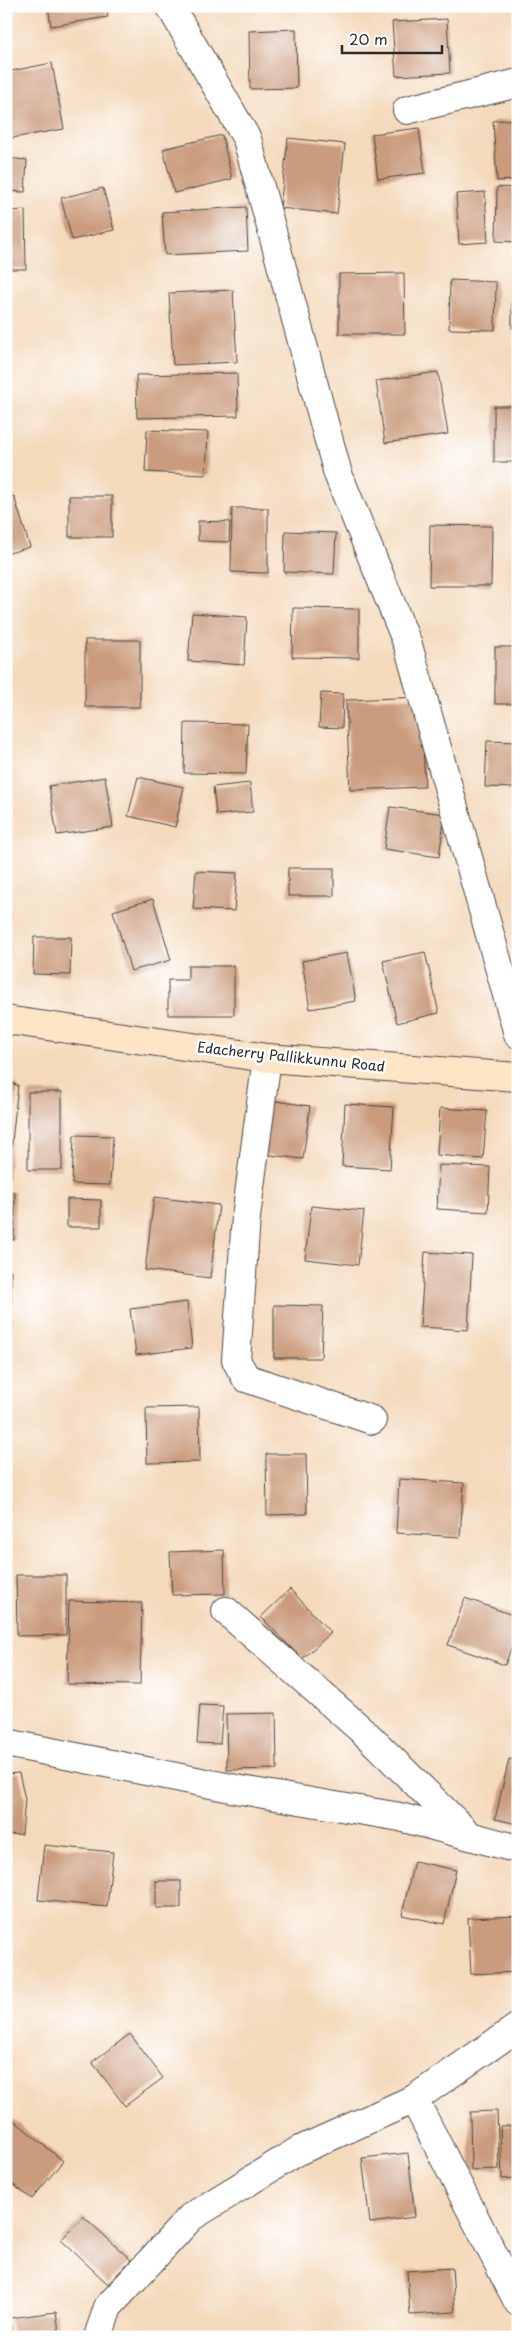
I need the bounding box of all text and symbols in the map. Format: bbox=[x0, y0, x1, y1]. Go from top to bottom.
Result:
scale bar bbox=[342, 22, 442, 54]
text: 20 m bbox=[349, 27, 388, 50]
street label: Edacherry Pallikkunnu Road bbox=[196, 1036, 386, 1077]

